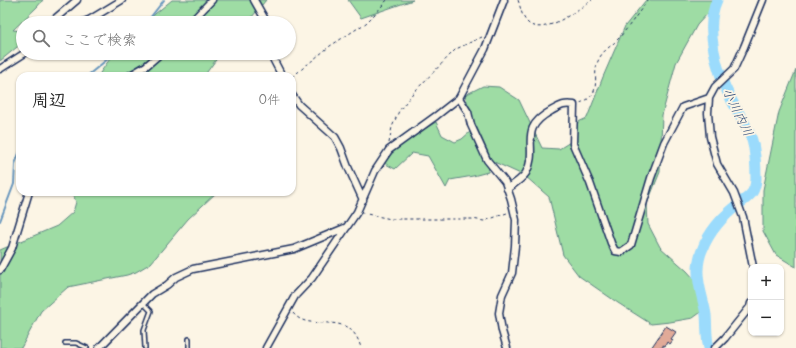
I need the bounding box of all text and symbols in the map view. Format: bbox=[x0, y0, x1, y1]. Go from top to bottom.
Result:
search box bbox=[16, 16, 296, 60]
icon: search bbox=[30, 27, 52, 49]
text: ここで検索 bbox=[62, 30, 137, 49]
water label: 小川内川 bbox=[719, 85, 757, 139]
text: 周辺 bbox=[32, 89, 66, 111]
text: 0件 bbox=[258, 91, 280, 108]
map controls bbox=[748, 264, 784, 336]
button: + bbox=[748, 264, 784, 300]
button: − bbox=[748, 300, 784, 336]

